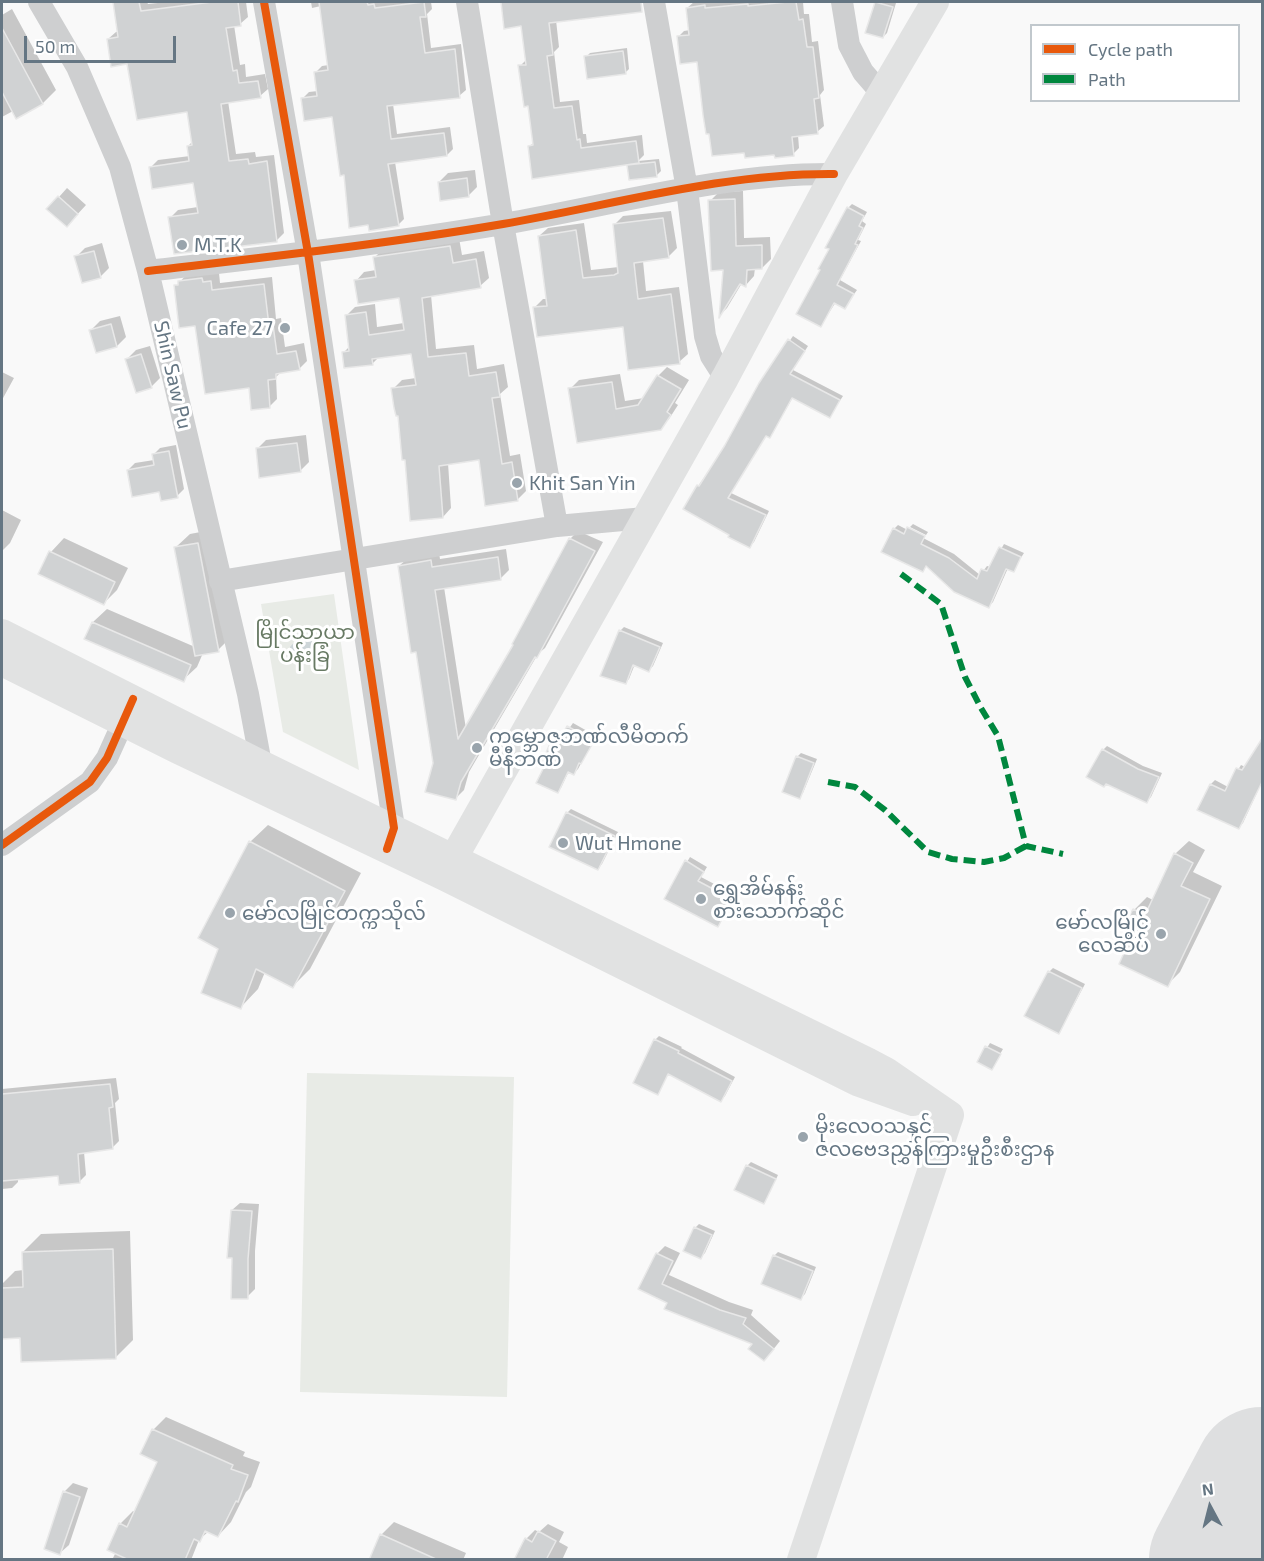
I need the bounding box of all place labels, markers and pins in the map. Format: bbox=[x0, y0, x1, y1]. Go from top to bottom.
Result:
place label: M.T.K bbox=[194, 233, 242, 257]
marker: M.T.K bbox=[175, 238, 189, 252]
place label: Cafe 27 bbox=[207, 316, 273, 340]
marker: Cafe 27 bbox=[278, 321, 292, 335]
place label: Khit San Yin bbox=[529, 471, 636, 495]
marker: Khit San Yin bbox=[510, 476, 524, 490]
place label: ကမ္ဘောဇဘဏ်လီမိတက် မီနီဘဏ် bbox=[489, 724, 689, 771]
marker: ကမ္ဘောဇဘဏ်လီမိတက် မီနီဘဏ် bbox=[470, 741, 484, 755]
place label: Wut Hmone bbox=[575, 831, 682, 855]
marker: Wut Hmone bbox=[556, 836, 570, 850]
place label: ရွှေအိမ်နန်း စားသောက်ဆိုင် bbox=[713, 876, 845, 923]
marker: ရွှေအိမ်နန်း စားသောက်ဆိုင် bbox=[694, 892, 708, 906]
place label: မော်လမြိုင်တက္ကသိုလ် bbox=[242, 901, 426, 925]
marker: မော်လမြိုင်တက္ကသိုလ် bbox=[223, 906, 237, 920]
place label: မော်လမြိုင် လေဆိပ် bbox=[1055, 910, 1149, 957]
marker: မော်လမြိုင် လေဆိပ် bbox=[1154, 927, 1168, 941]
place label: မိုးလေဝသနှင့် ဇလဗေဒညွှန်ကြားမှုဦးစီးဌာန bbox=[815, 1114, 1054, 1161]
marker: မိုးလေဝသနှင့် ဇလဗေဒညွှန်ကြားမှုဦးစီးဌာန bbox=[796, 1130, 810, 1144]

